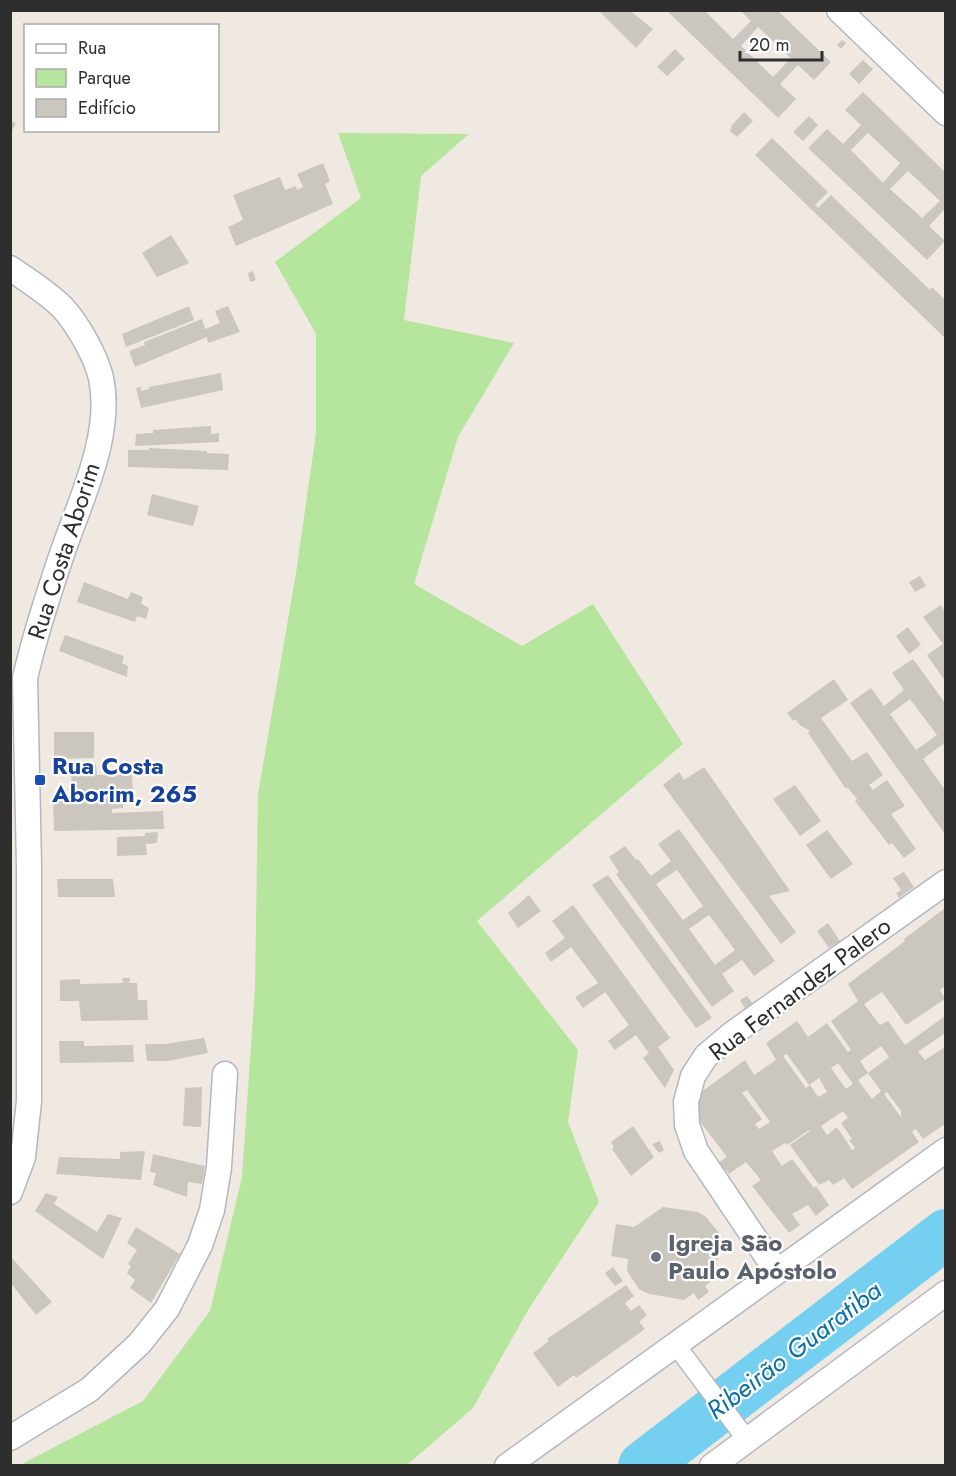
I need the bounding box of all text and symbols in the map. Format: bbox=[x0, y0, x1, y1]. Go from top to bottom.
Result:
legend bbox=[24, 24, 219, 132]
scale bar bbox=[740, 24, 822, 62]
text: 20 m bbox=[749, 32, 789, 58]
text: Rua bbox=[78, 35, 106, 61]
text: Parque bbox=[78, 65, 131, 91]
text: Edifício bbox=[78, 95, 136, 121]
street label: Rua Costa Aborim bbox=[18, 458, 109, 644]
place label: Rua Costa Aborim, 265 bbox=[51, 748, 197, 811]
marker: Rua Costa Aborim, 265 bbox=[33, 773, 47, 787]
street label: Rua Fernandez Palero bbox=[701, 908, 898, 1069]
place label: Igreja São Paulo Apóstolo bbox=[668, 1225, 837, 1288]
marker: Igreja São Paulo Apóstolo bbox=[649, 1250, 663, 1264]
water label: Ribeirão Guaratiba bbox=[698, 1271, 890, 1429]

